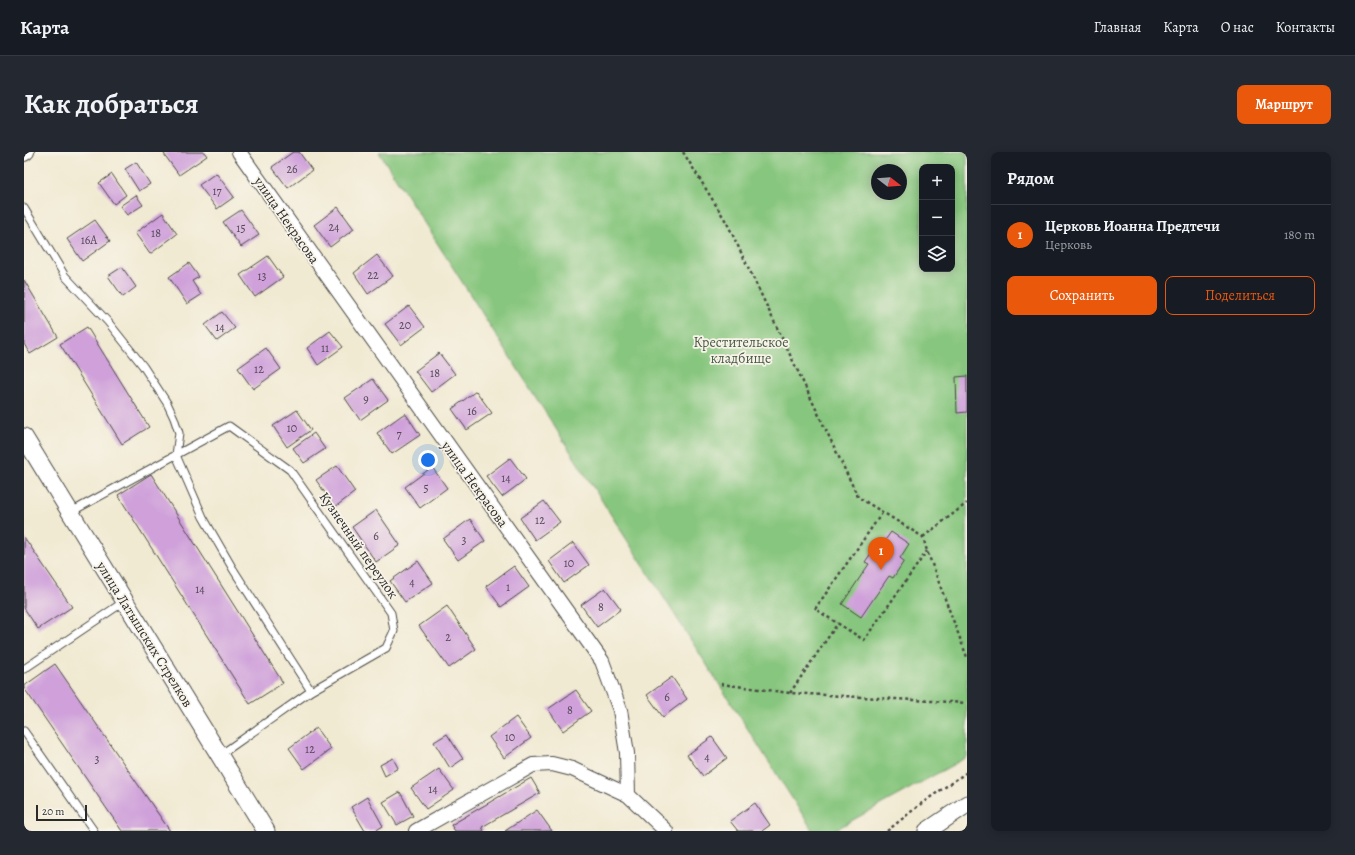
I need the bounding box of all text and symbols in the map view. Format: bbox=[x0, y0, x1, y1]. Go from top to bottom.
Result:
text: Карта bbox=[20, 15, 69, 41]
text: Главная bbox=[1094, 18, 1141, 37]
text: Карта bbox=[1163, 18, 1199, 37]
text: О нас bbox=[1221, 18, 1254, 37]
text: Контакты bbox=[1276, 18, 1335, 37]
text: Как добраться bbox=[24, 85, 199, 123]
button: Маршрут bbox=[1237, 85, 1331, 124]
house number: 26 bbox=[286, 161, 298, 177]
north arrow bbox=[871, 164, 907, 200]
map controls bbox=[919, 164, 955, 272]
button: + bbox=[919, 164, 955, 200]
text: Рядом bbox=[1007, 167, 1054, 190]
street label: улица Некрасова bbox=[249, 172, 324, 268]
house number: 17 bbox=[212, 183, 223, 199]
button: − bbox=[919, 200, 955, 236]
text: Церковь Иоанна Предтечи bbox=[1045, 216, 1220, 236]
house number: 24 bbox=[328, 219, 340, 235]
house number: 15 bbox=[236, 220, 246, 236]
house number: 18 bbox=[151, 225, 161, 241]
text: 1 bbox=[1018, 226, 1022, 243]
text: 180 m bbox=[1284, 226, 1315, 243]
house number: 16А bbox=[81, 232, 98, 248]
button: layers bbox=[919, 236, 955, 272]
text: Церковь bbox=[1045, 236, 1092, 253]
house number: 22 bbox=[367, 267, 379, 283]
house number: 13 bbox=[257, 268, 267, 284]
button: Сохранить bbox=[1007, 276, 1157, 315]
button: Поделиться bbox=[1165, 276, 1315, 315]
house number: 20 bbox=[399, 317, 411, 333]
house number: 14 bbox=[215, 319, 225, 335]
park label: Крестительское кладбище bbox=[693, 333, 789, 368]
house number: 11 bbox=[321, 340, 329, 356]
house number: 12 bbox=[254, 361, 264, 377]
house number: 18 bbox=[430, 365, 440, 381]
house number: 9 bbox=[363, 391, 369, 407]
house number: 16 bbox=[467, 403, 477, 419]
house number: 10 bbox=[287, 420, 297, 436]
house number: 7 bbox=[396, 426, 402, 442]
street label: улица Некрасова bbox=[436, 437, 513, 532]
your location bbox=[418, 450, 438, 470]
house number: 14 bbox=[501, 470, 511, 486]
house number: 5 bbox=[423, 480, 429, 496]
street label: Кузнечный переулок bbox=[315, 488, 403, 602]
house number: 12 bbox=[535, 512, 545, 528]
house number: 6 bbox=[373, 528, 379, 544]
house number: 3 bbox=[462, 532, 467, 548]
pin: 1 bbox=[868, 537, 894, 570]
house number: 10 bbox=[564, 555, 574, 571]
street label: улица Латышских Стрелков bbox=[91, 557, 197, 711]
house number: 4 bbox=[409, 574, 415, 590]
house number: 1 bbox=[506, 579, 510, 595]
house number: 14 bbox=[195, 581, 205, 597]
house number: 8 bbox=[598, 599, 604, 615]
house number: 2 bbox=[445, 629, 451, 645]
house number: 6 bbox=[664, 689, 670, 705]
house number: 8 bbox=[567, 702, 573, 718]
house number: 10 bbox=[505, 729, 515, 745]
house number: 12 bbox=[305, 741, 315, 757]
house number: 4 bbox=[704, 749, 710, 765]
house number: 3 bbox=[95, 751, 100, 767]
house number: 14 bbox=[428, 781, 438, 797]
scale bar bbox=[36, 803, 87, 822]
text: 20 m bbox=[42, 804, 64, 819]

